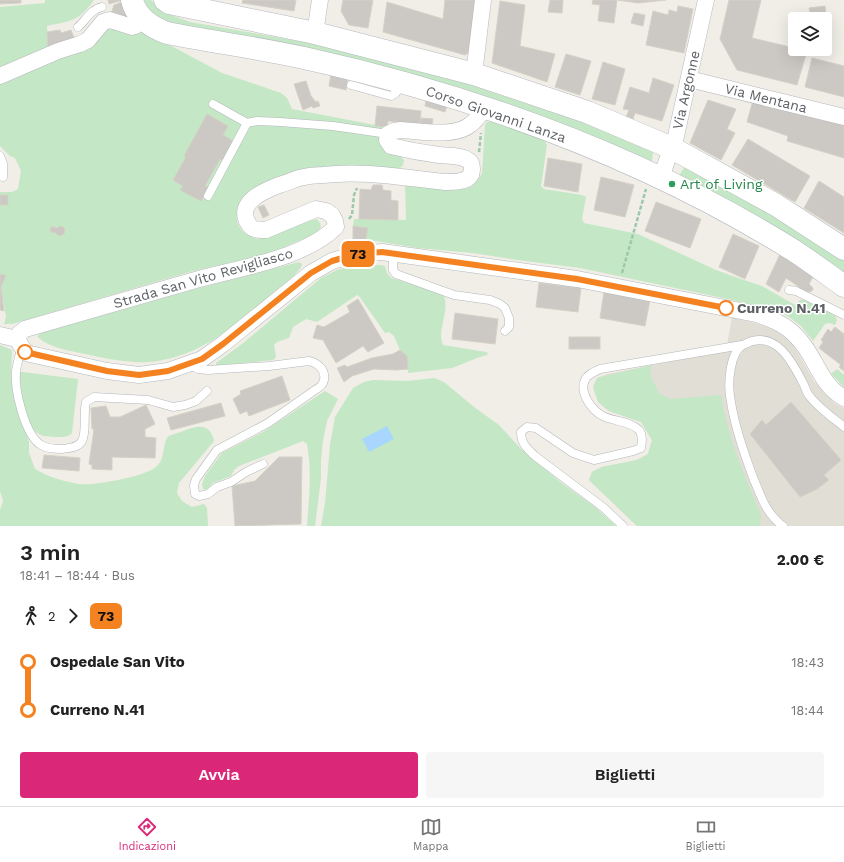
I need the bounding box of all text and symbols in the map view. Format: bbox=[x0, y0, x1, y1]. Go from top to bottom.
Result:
map controls bbox=[788, 12, 832, 56]
button: layers bbox=[788, 12, 832, 56]
street label: Via Argonne bbox=[669, 49, 703, 131]
street label: Via Mentana bbox=[723, 80, 809, 116]
street label: Corso Giovanni Lanza bbox=[424, 82, 568, 146]
place label: Art of Living bbox=[680, 176, 763, 192]
marker: Art of Living bbox=[667, 179, 677, 189]
line badge: 73 bbox=[340, 241, 376, 267]
street label: Strada San Vito Revigliasco bbox=[111, 245, 295, 311]
text: 73 bbox=[350, 246, 366, 262]
marker: Curreno N.41 bbox=[718, 300, 734, 316]
place label: Curreno N.41 bbox=[737, 300, 825, 316]
unlabelled marker bbox=[17, 344, 33, 360]
text: 3 min bbox=[20, 540, 80, 565]
text: 2.00 € bbox=[777, 551, 824, 569]
text: 18:41 – 18:44 · Bus bbox=[20, 568, 135, 583]
icon: walk bbox=[20, 605, 42, 627]
icon: forward bbox=[62, 605, 84, 627]
text: 73 bbox=[98, 608, 114, 624]
text: 2 bbox=[48, 609, 56, 624]
text: Ospedale San Vito bbox=[50, 653, 185, 671]
text: 18:43 bbox=[792, 655, 824, 670]
text: Curreno N.41 bbox=[50, 701, 145, 719]
text: 18:44 bbox=[791, 703, 824, 718]
button: Avvia bbox=[20, 752, 418, 798]
button: Biglietti bbox=[426, 752, 824, 798]
tab: Indicazioni bbox=[119, 816, 176, 853]
tab: Mappa bbox=[413, 816, 449, 853]
tab: Biglietti bbox=[686, 816, 725, 853]

